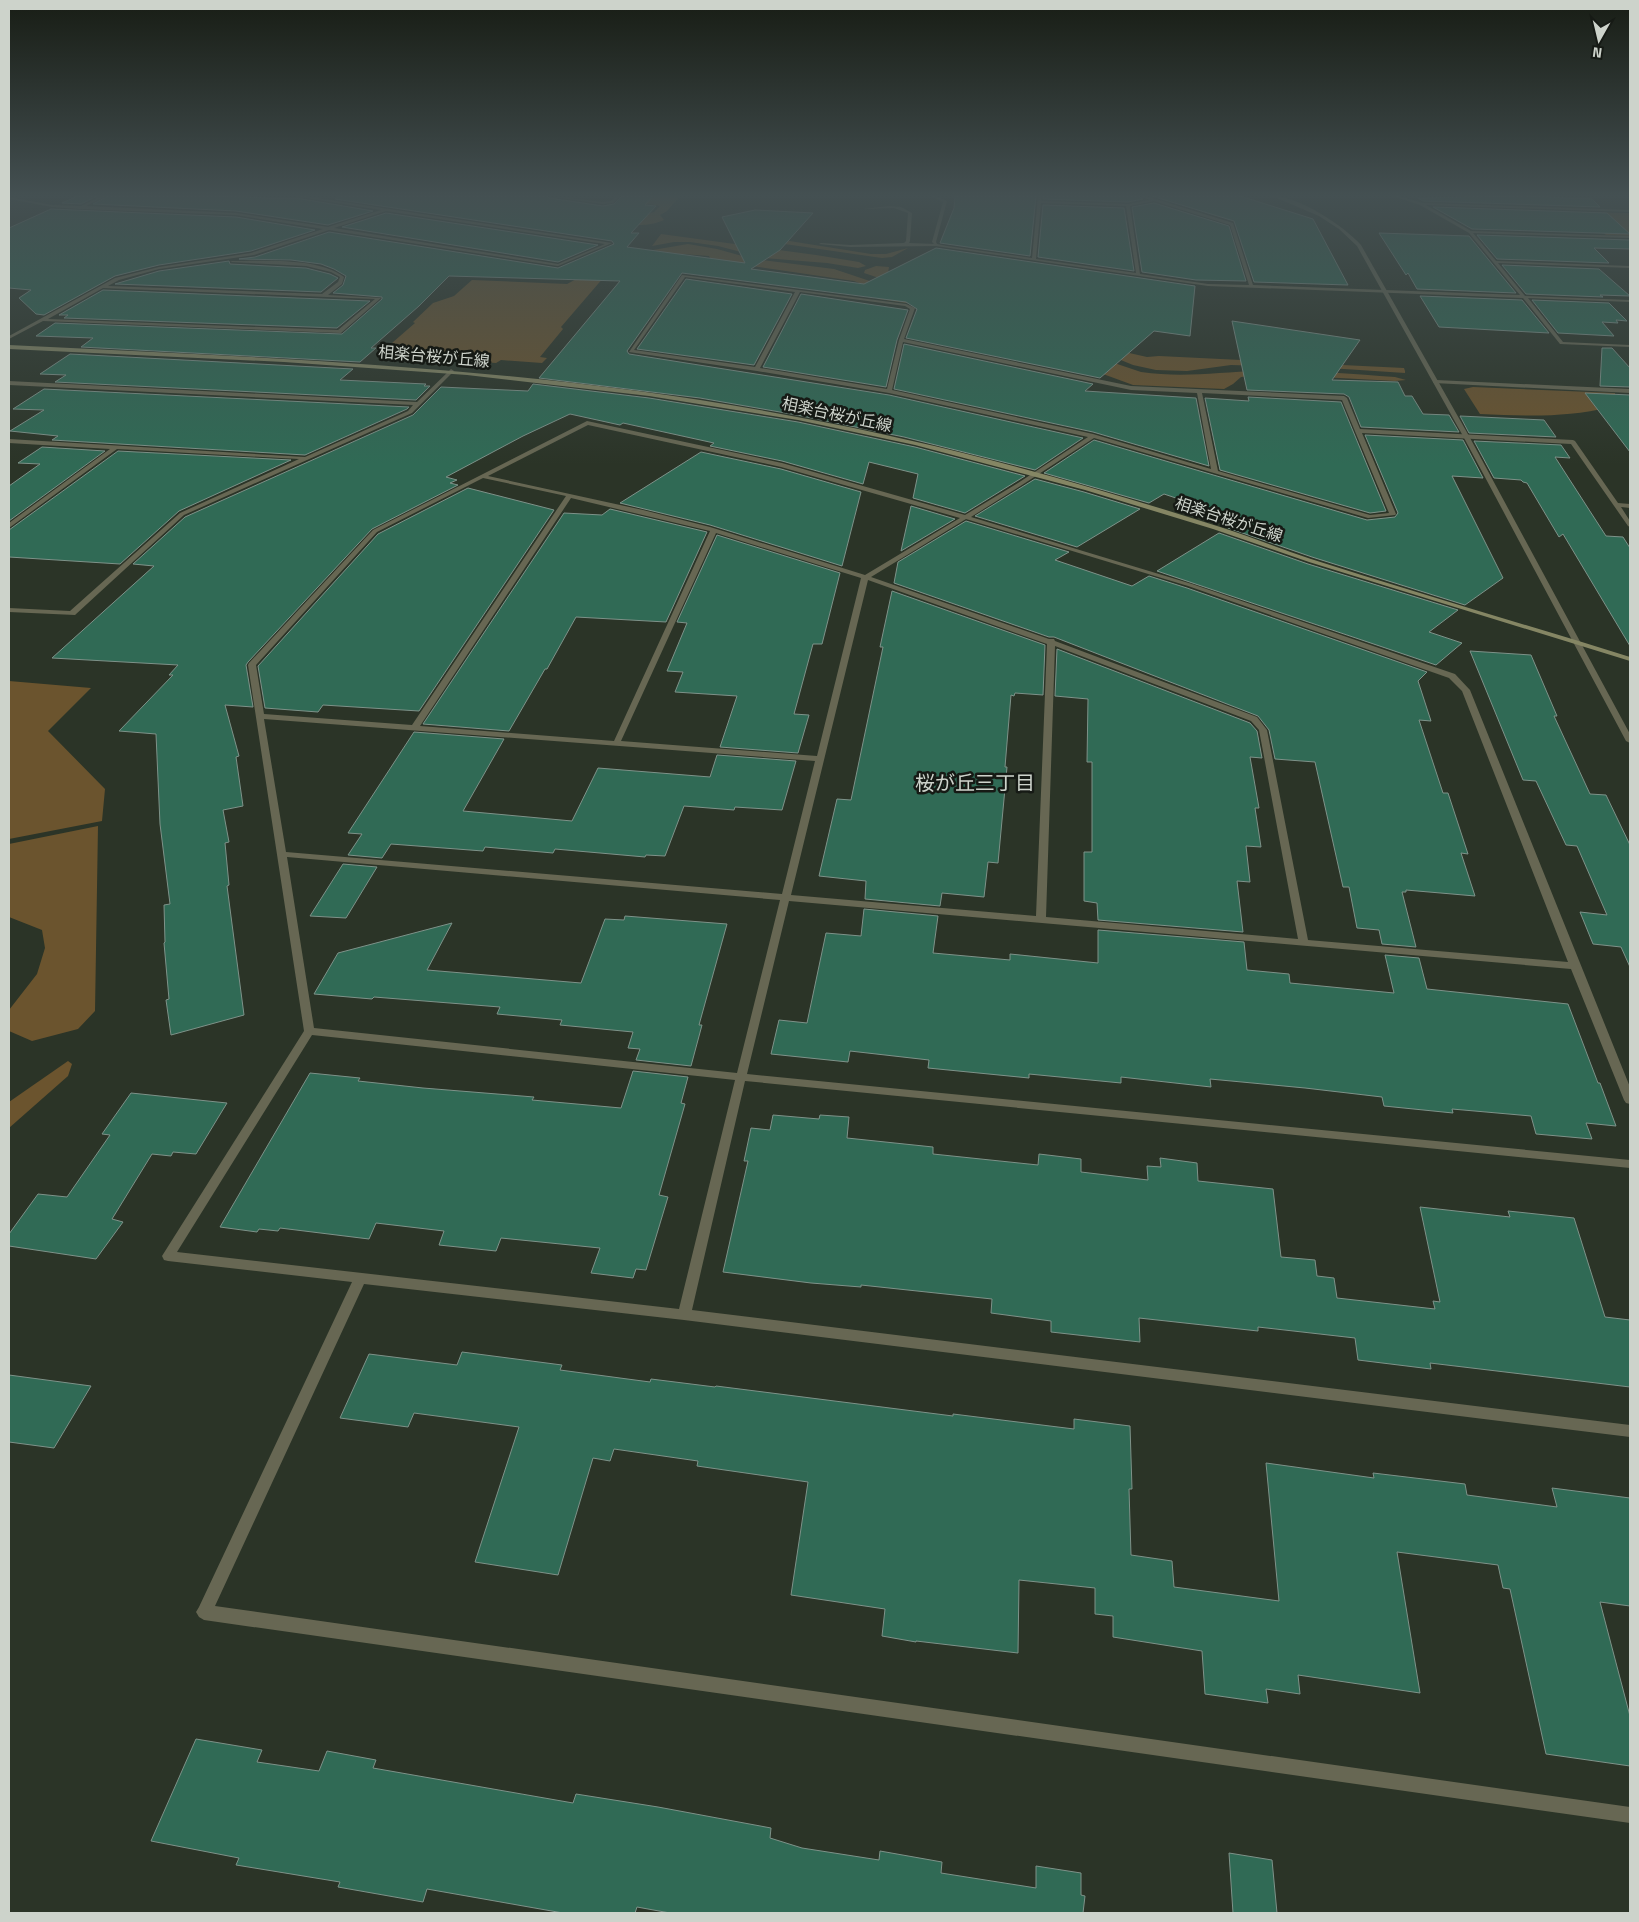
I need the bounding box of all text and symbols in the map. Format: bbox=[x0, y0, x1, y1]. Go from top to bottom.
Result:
north arrow bbox=[1574, 15, 1624, 65]
text: N bbox=[1591, 42, 1603, 64]
street label: 相楽台桜が丘線 bbox=[377, 339, 491, 373]
street label: 相楽台桜が丘線 bbox=[780, 391, 894, 437]
street label: 相楽台桜が丘線 bbox=[1172, 490, 1286, 548]
district label: 桜が丘三丁目 bbox=[915, 767, 1035, 798]

